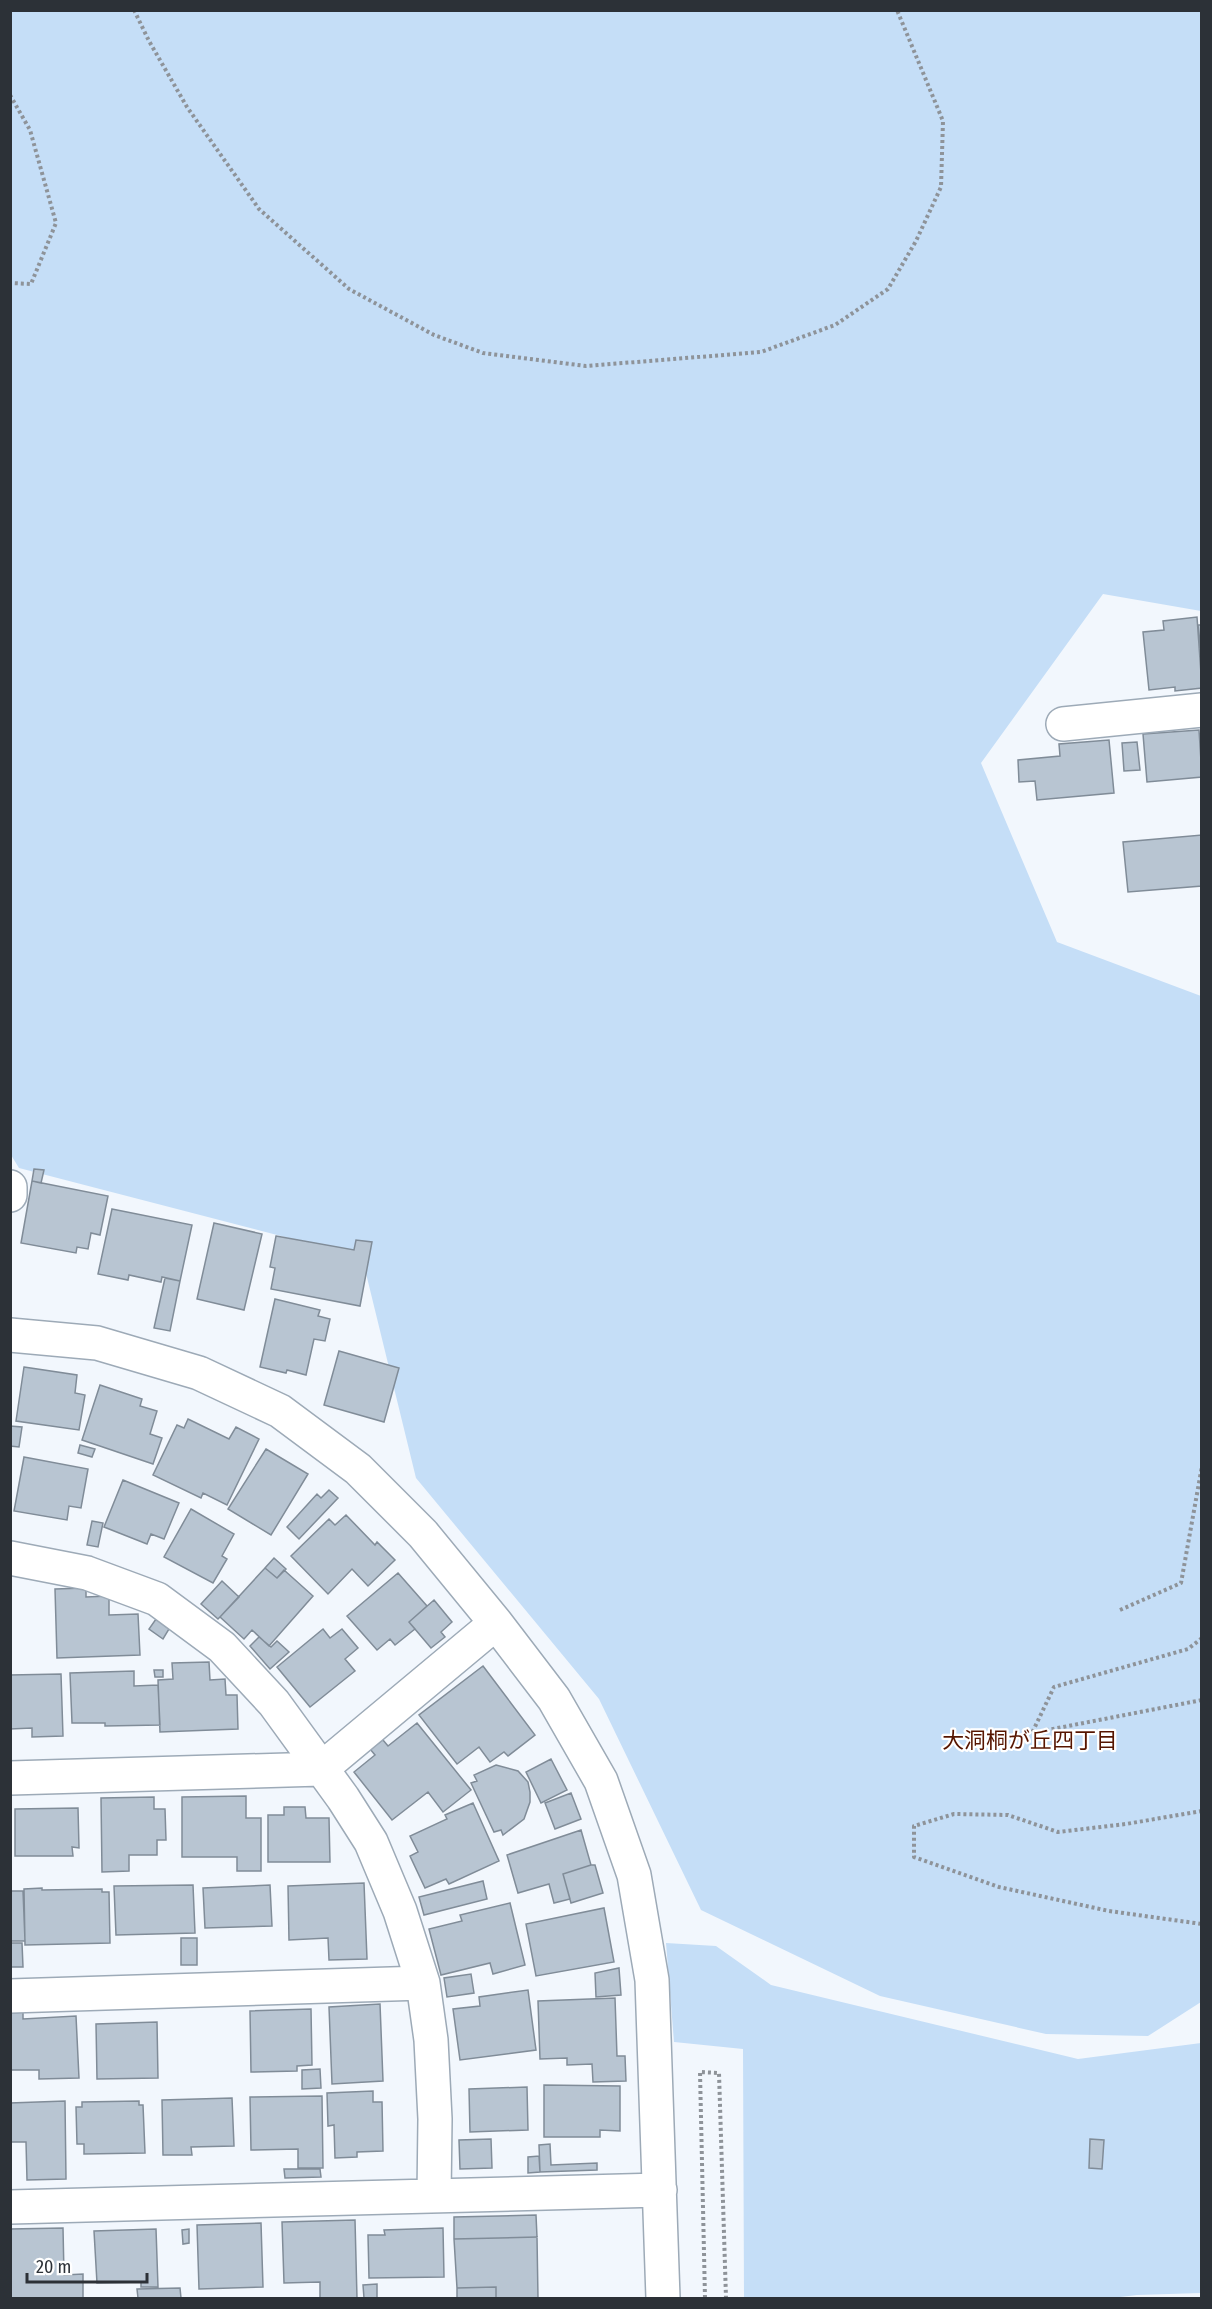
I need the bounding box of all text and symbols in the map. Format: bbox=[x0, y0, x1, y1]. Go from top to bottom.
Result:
district label: 大洞桐が丘四丁目 bbox=[942, 1727, 1118, 1754]
scale bar bbox=[27, 2246, 147, 2284]
text: 20 m bbox=[36, 2256, 71, 2278]

